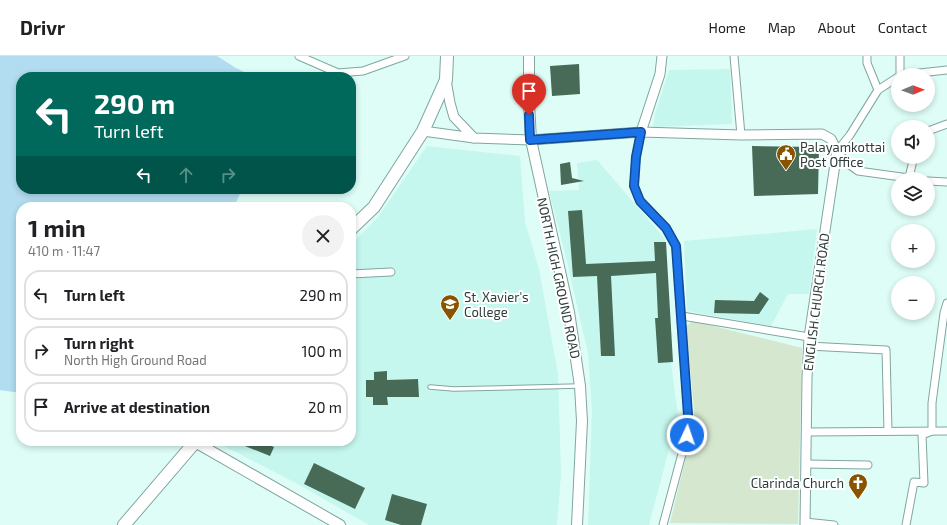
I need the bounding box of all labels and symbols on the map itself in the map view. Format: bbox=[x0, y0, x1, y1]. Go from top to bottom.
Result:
north arrow bbox=[891, 68, 935, 112]
pin bbox=[512, 74, 546, 115]
place label: Palayamkottai Post Office bbox=[800, 139, 885, 170]
public building icon: Palayamkottai Post Office bbox=[775, 143, 797, 171]
street label: NORTH HIGH GROUND ROAD bbox=[534, 196, 584, 360]
street label: ENGLISH CHURCH ROAD bbox=[800, 232, 832, 372]
place label: St. Xavier's College bbox=[464, 289, 529, 320]
school or university icon: St. Xavier's College bbox=[439, 293, 461, 321]
position arrow bbox=[666, 414, 708, 456]
church icon: Clarinda Church bbox=[847, 472, 869, 500]
place label: Clarinda Church bbox=[751, 475, 844, 491]

